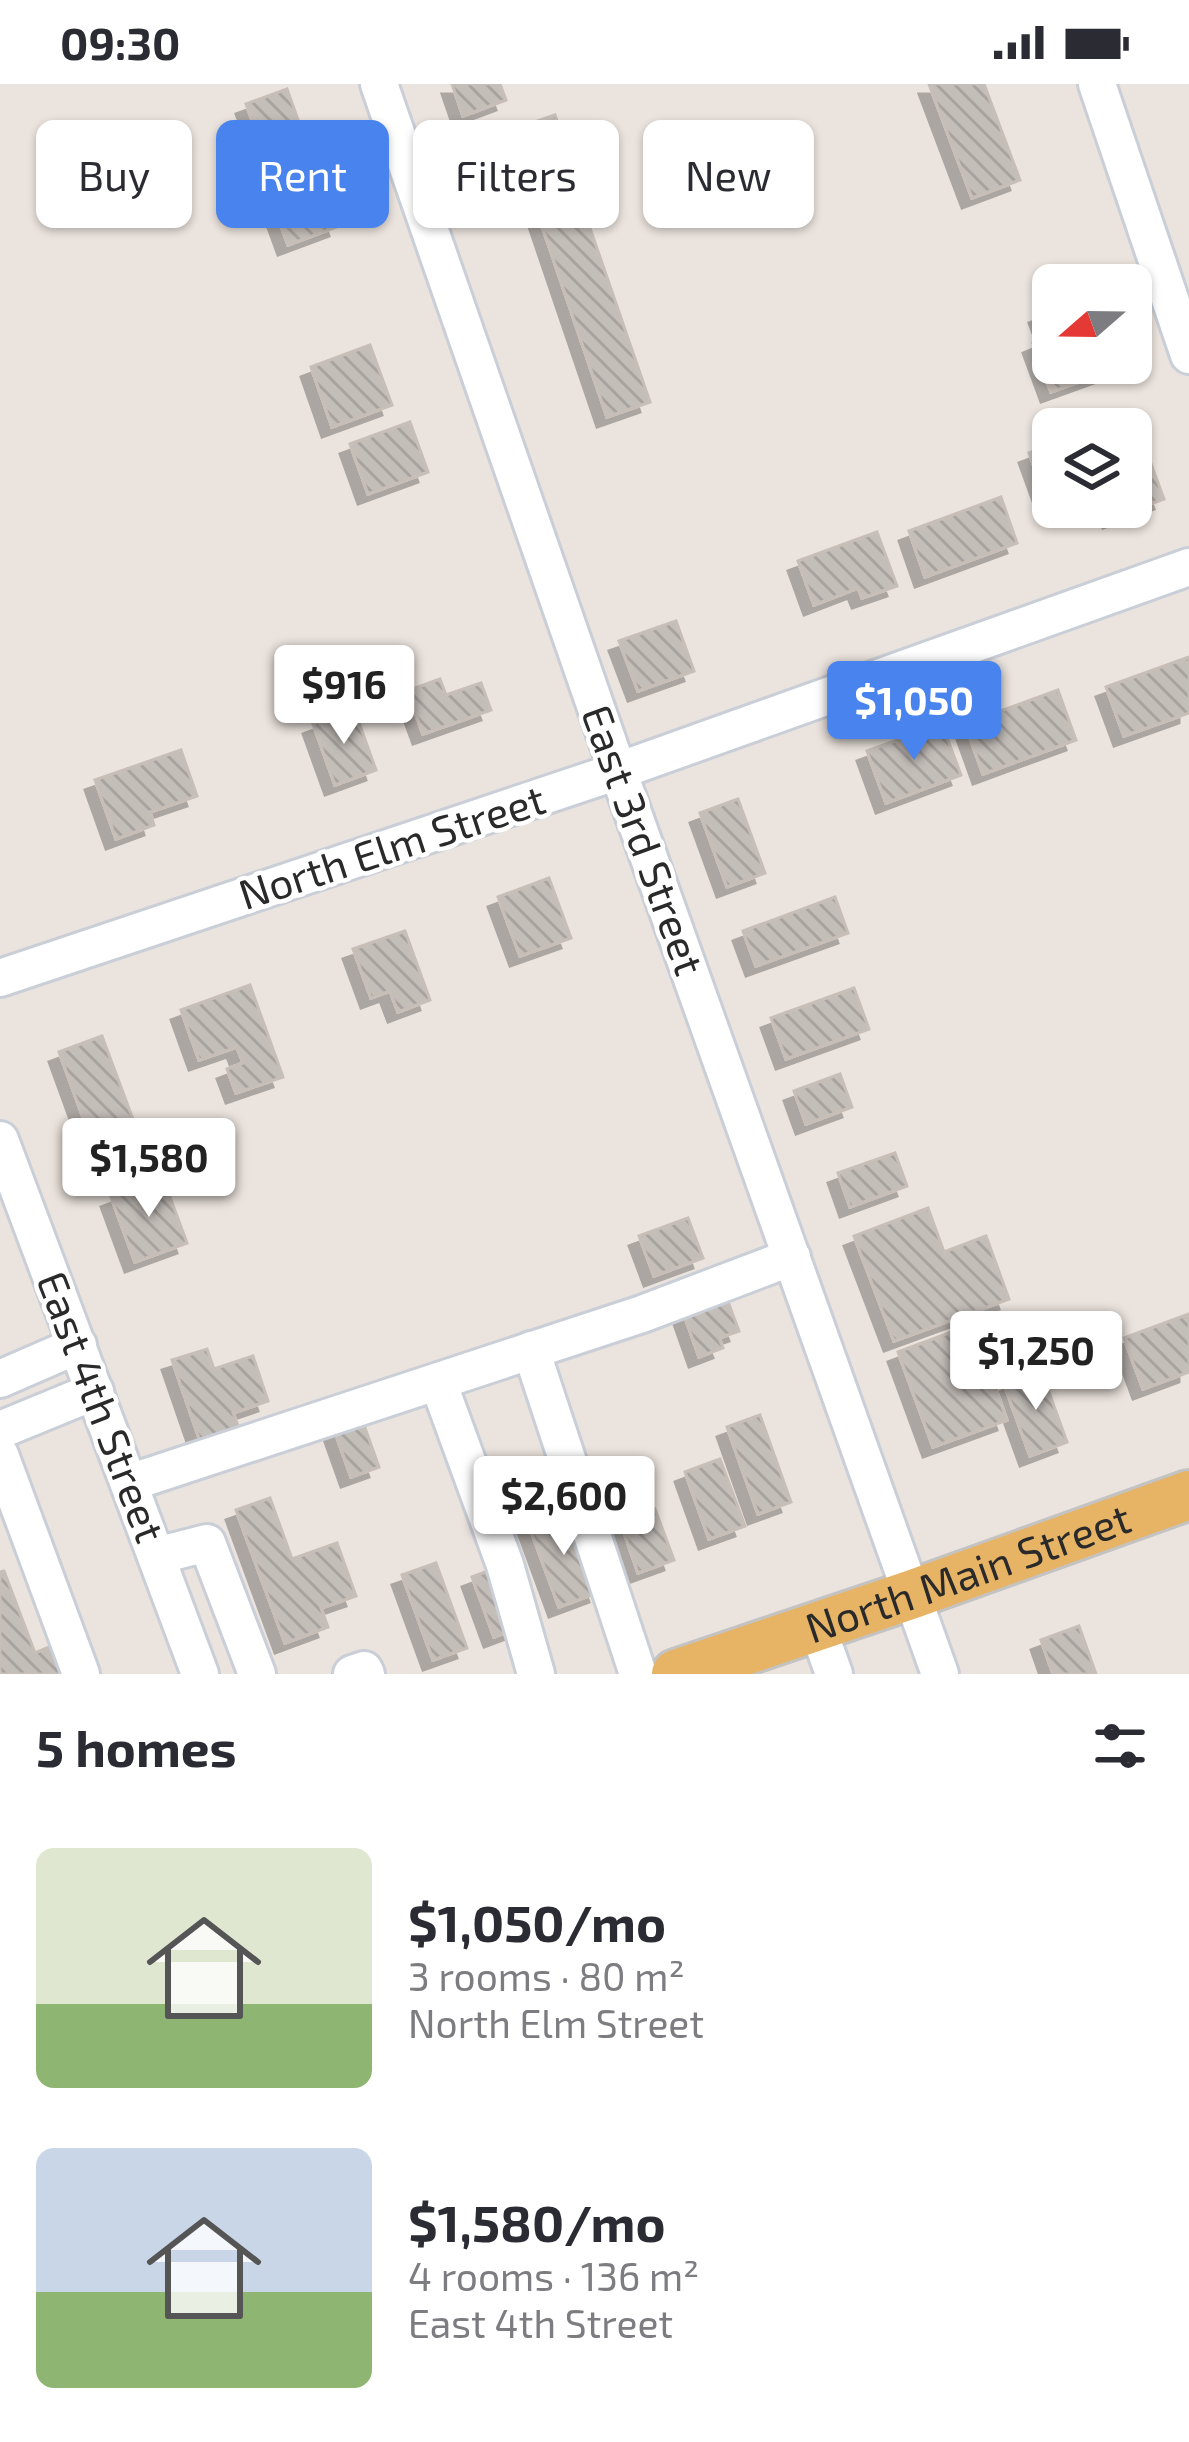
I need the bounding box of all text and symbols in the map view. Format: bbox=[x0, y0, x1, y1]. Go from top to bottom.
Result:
text: 09:30 bbox=[60, 15, 180, 69]
chip: Buy bbox=[36, 120, 192, 228]
chip: Rent bbox=[216, 120, 389, 228]
chip: Filters bbox=[413, 120, 619, 228]
chip: New bbox=[643, 120, 814, 228]
north arrow bbox=[1032, 264, 1152, 384]
map controls bbox=[1032, 264, 1152, 528]
button: layers bbox=[1032, 408, 1152, 528]
pin: $916 bbox=[273, 645, 415, 747]
text: $916 bbox=[301, 660, 387, 707]
pin: $1,050 bbox=[816, 661, 1012, 763]
text: $1,050 bbox=[854, 676, 974, 723]
street label: East 3rd Street bbox=[573, 698, 717, 981]
street label: North Elm Street bbox=[232, 772, 551, 918]
pin: $1,580 bbox=[51, 1118, 247, 1220]
text: $1,580 bbox=[89, 1133, 209, 1180]
street label: East 4th Street bbox=[28, 1264, 177, 1549]
pin: $1,250 bbox=[938, 1311, 1134, 1413]
text: $1,250 bbox=[977, 1326, 1095, 1373]
pin: $2,600 bbox=[466, 1456, 662, 1558]
text: $2,600 bbox=[501, 1471, 627, 1518]
street label: North Main Street bbox=[799, 1491, 1137, 1651]
icon: filters bbox=[1087, 1713, 1153, 1779]
text: 5 homes bbox=[36, 1716, 237, 1777]
text: $1,050/mo bbox=[408, 1891, 666, 1952]
icon: home bbox=[132, 1896, 276, 2040]
text: 3 rooms · 80 m² bbox=[408, 1952, 685, 1999]
text: North Elm Street bbox=[408, 1999, 704, 2046]
text: $1,580/mo bbox=[408, 2191, 666, 2252]
icon: home bbox=[132, 2196, 276, 2340]
text: 4 rooms · 136 m² bbox=[408, 2252, 699, 2299]
text: East 4th Street bbox=[408, 2299, 673, 2346]

